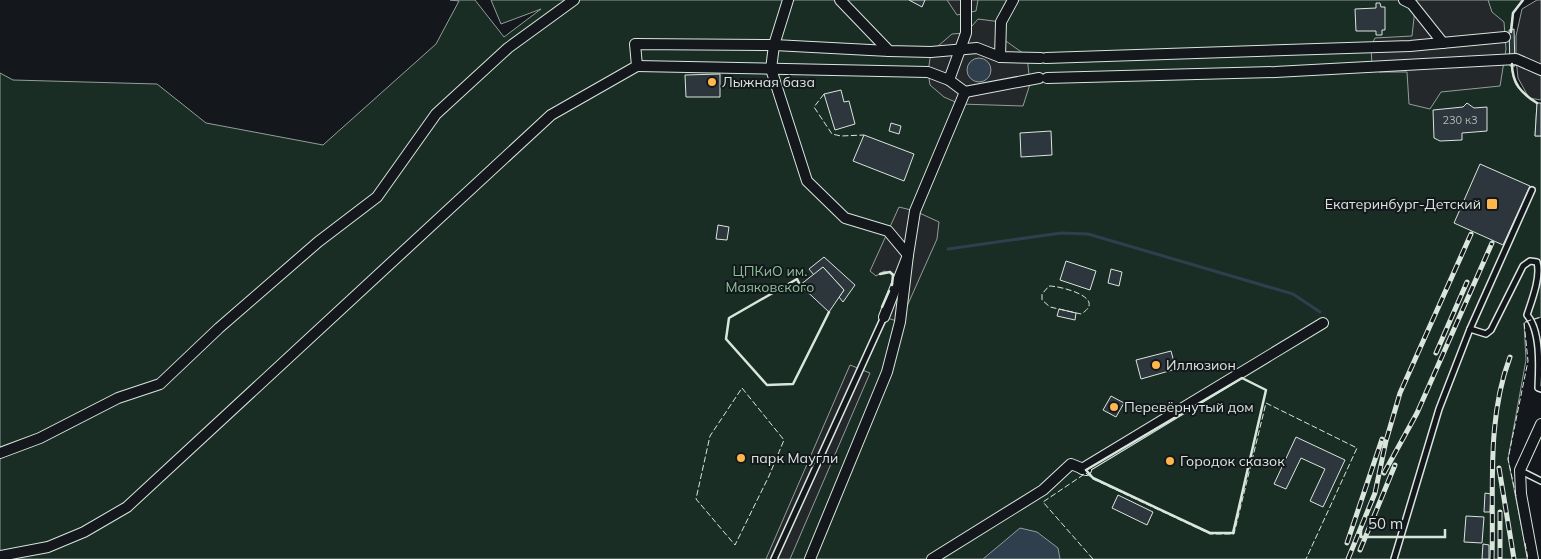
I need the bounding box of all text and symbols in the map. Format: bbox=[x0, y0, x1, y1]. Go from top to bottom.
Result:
place label: Лыжная база bbox=[722, 73, 815, 91]
marker: Лыжная база bbox=[706, 76, 718, 88]
house number: 230 к3 bbox=[1442, 113, 1478, 127]
place label: Екатеринбург-Детский bbox=[1325, 195, 1481, 213]
marker: Екатеринбург-Детский bbox=[1485, 197, 1499, 211]
park label: ЦПКиО им. Маяковского bbox=[726, 262, 814, 296]
place label: Иллюзион bbox=[1166, 356, 1236, 374]
marker: Иллюзион bbox=[1150, 359, 1162, 371]
place label: Перевёрнутый дом bbox=[1124, 398, 1254, 416]
marker: Перевёрнутый дом bbox=[1108, 401, 1120, 413]
place label: парк Маугли bbox=[751, 449, 838, 467]
marker: парк Маугли bbox=[735, 452, 747, 464]
place label: Городок сказок bbox=[1180, 452, 1285, 470]
marker: Городок сказок bbox=[1164, 455, 1176, 467]
scale bar bbox=[1361, 506, 1445, 538]
text: 50 m bbox=[1368, 514, 1403, 533]

